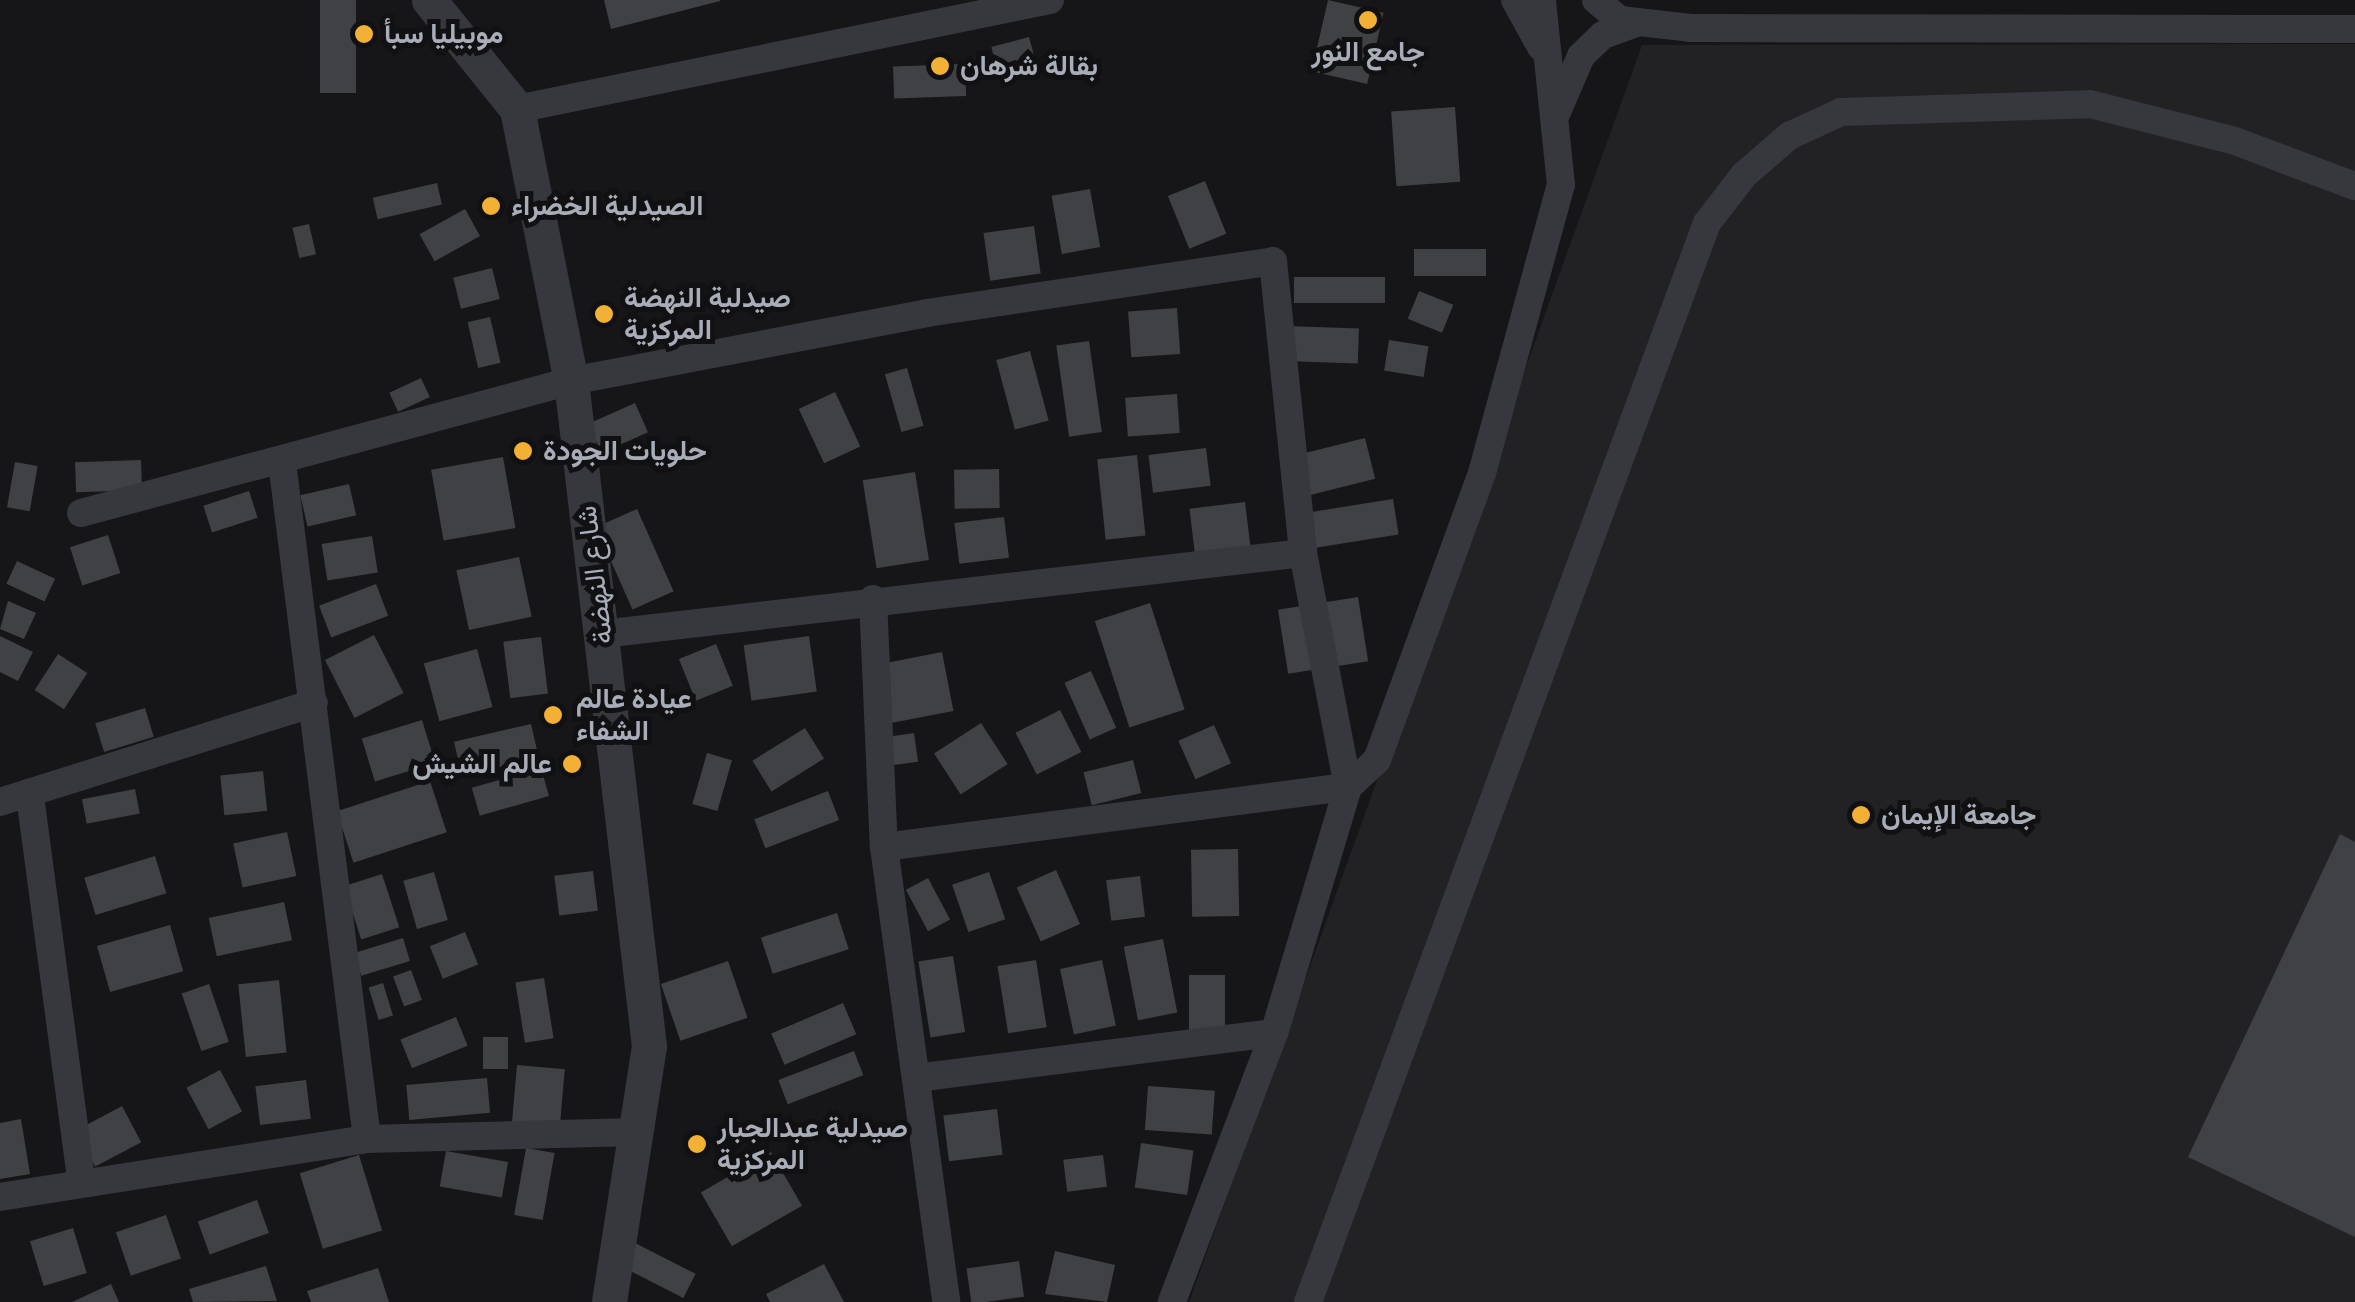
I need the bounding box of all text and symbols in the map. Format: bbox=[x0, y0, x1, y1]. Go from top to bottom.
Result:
marker: جامع النور bbox=[1357, 9, 1379, 31]
place label: موبيليا سبأ bbox=[384, 17, 504, 51]
marker: موبيليا سبأ bbox=[353, 23, 375, 45]
place label: جامع النور bbox=[1311, 35, 1425, 69]
place label: بقالة شرهان bbox=[960, 49, 1098, 83]
marker: بقالة شرهان bbox=[929, 55, 951, 77]
place label: الصيدلية الخضراء bbox=[511, 189, 703, 223]
marker: الصيدلية الخضراء bbox=[480, 195, 502, 217]
place label: صيدلية النهضة المركزية bbox=[624, 281, 791, 347]
marker: صيدلية النهضة المركزية bbox=[593, 303, 615, 325]
place label: حلويات الجودة bbox=[543, 434, 707, 468]
marker: حلويات الجودة bbox=[512, 440, 534, 462]
street label: شارع النهضة bbox=[570, 504, 620, 646]
place label: عيادة عالم الشفاء bbox=[576, 682, 692, 748]
marker: عيادة عالم الشفاء bbox=[540, 702, 566, 728]
place label: عالم الشيش bbox=[412, 747, 552, 781]
marker: عالم الشيش bbox=[561, 753, 583, 775]
place label: جامعة الإيمان bbox=[1881, 798, 2036, 832]
marker: جامعة الإيمان bbox=[1850, 804, 1872, 826]
place label: صيدلية عبدالجبار المركزية bbox=[717, 1111, 908, 1177]
marker: صيدلية عبدالجبار المركزية bbox=[686, 1133, 708, 1155]

